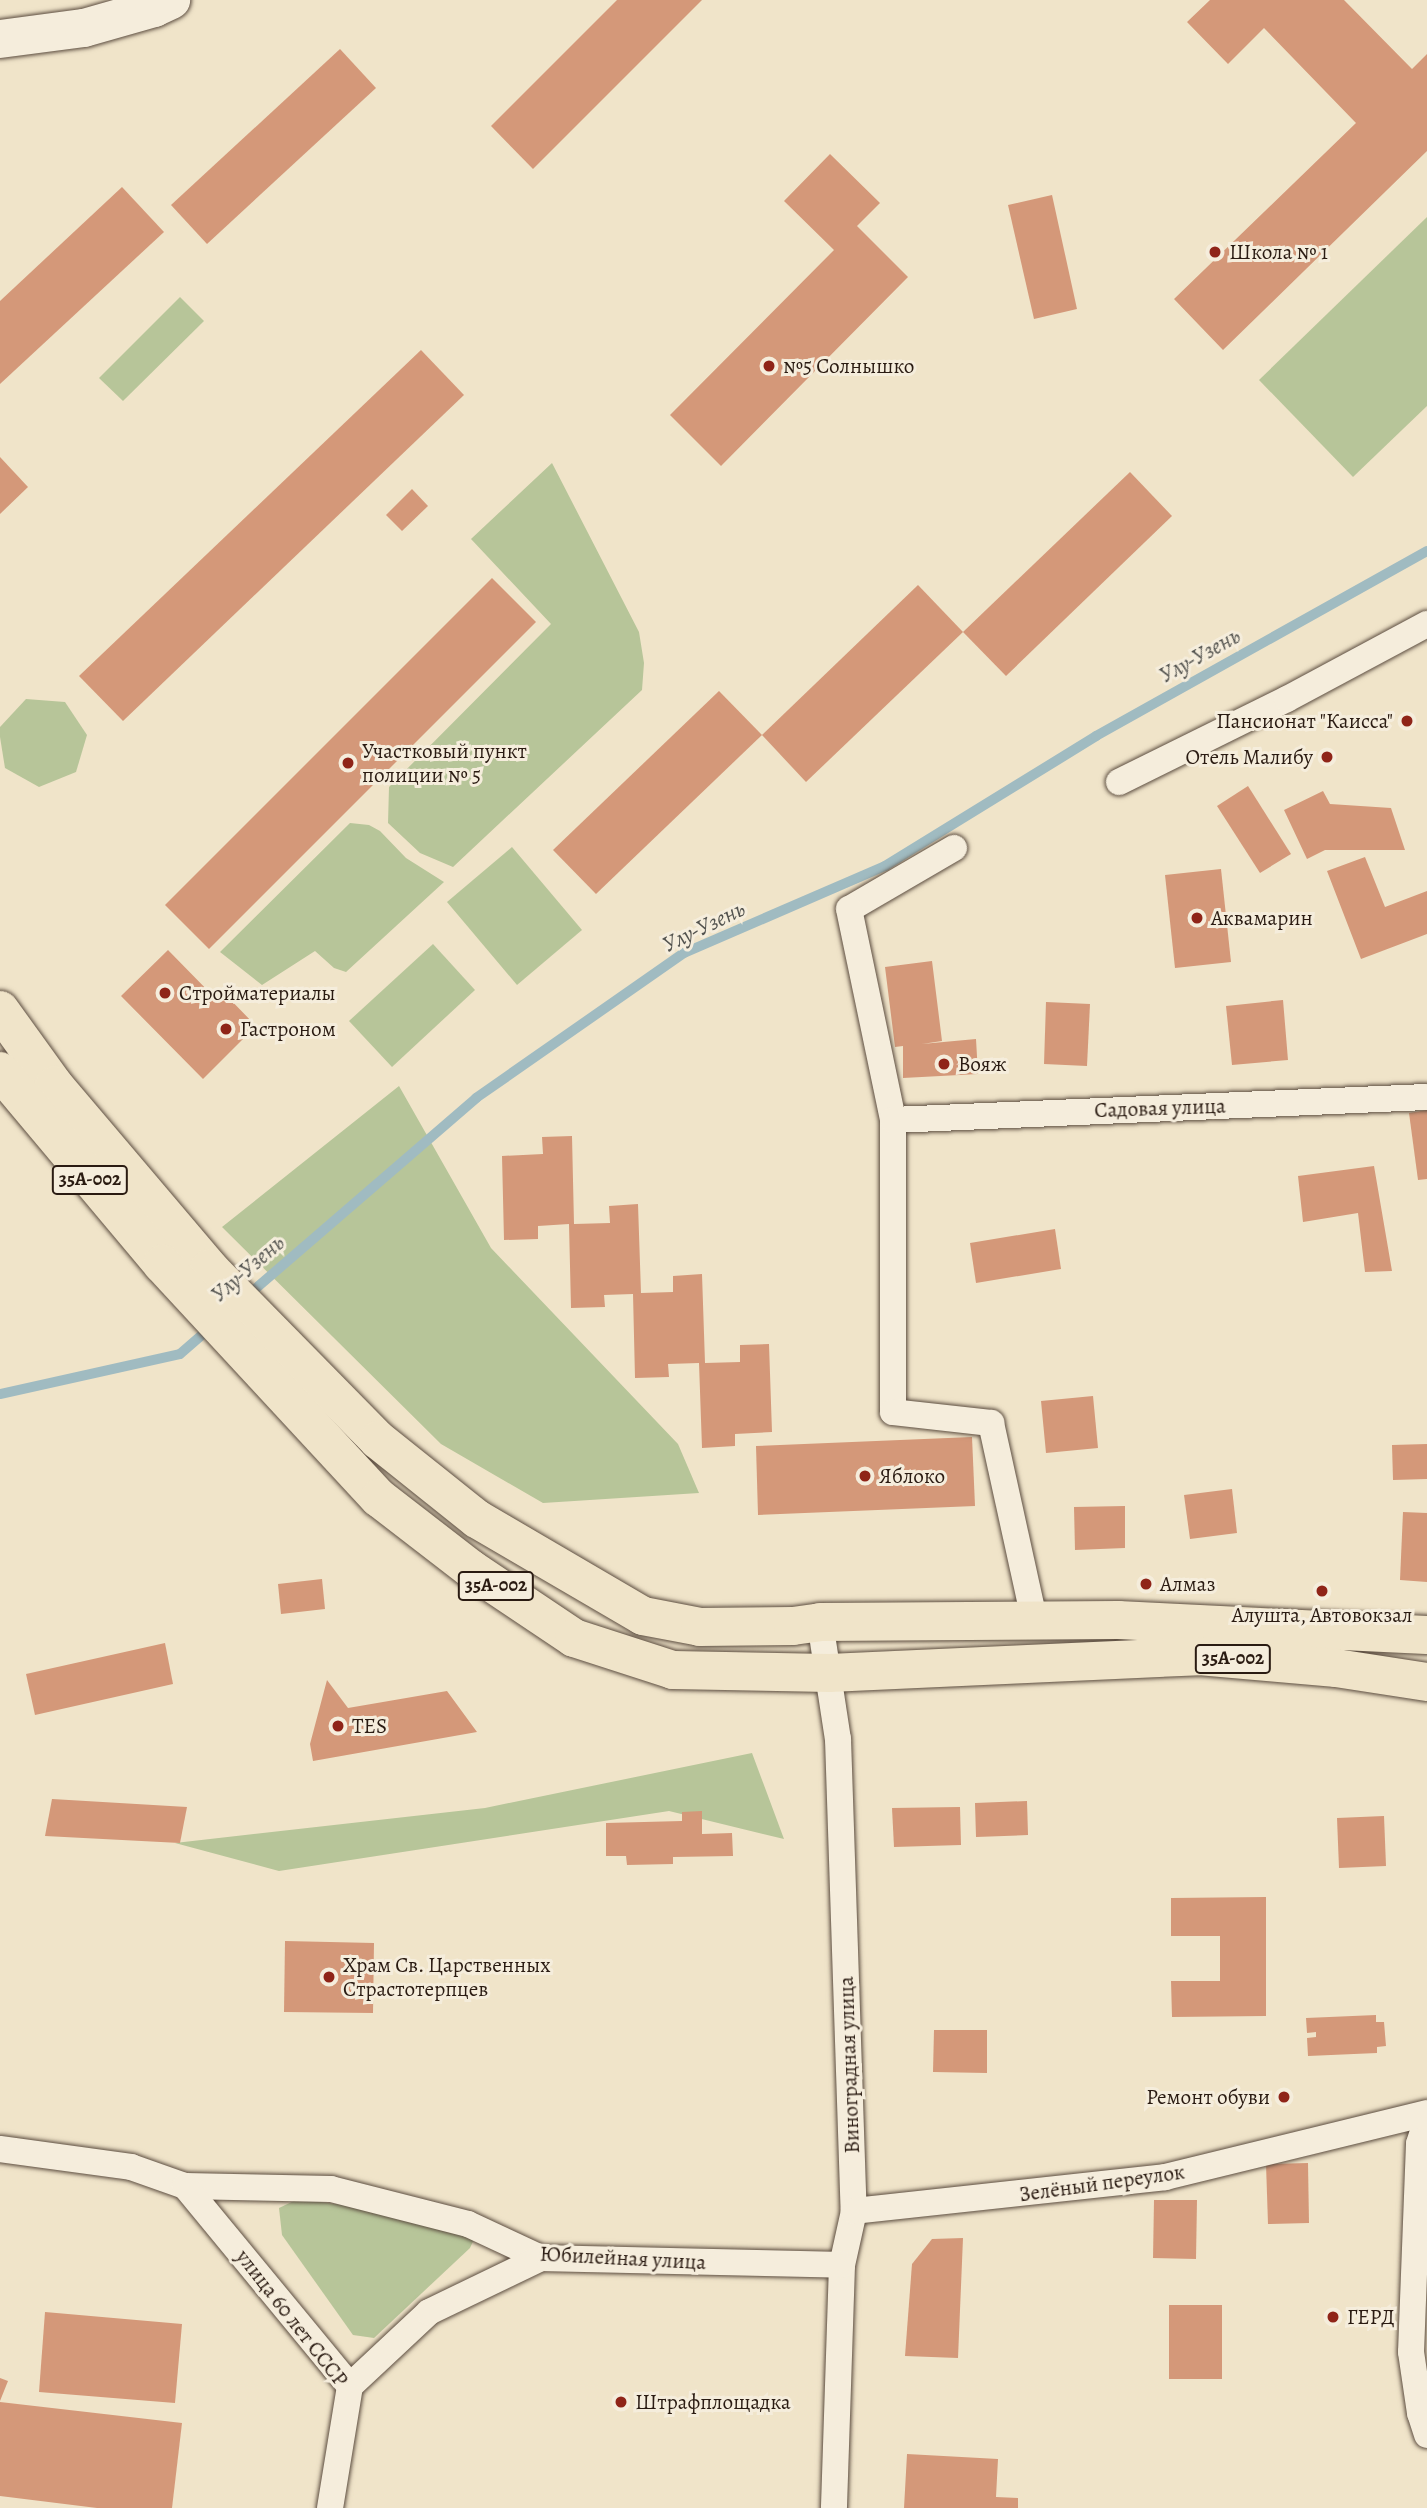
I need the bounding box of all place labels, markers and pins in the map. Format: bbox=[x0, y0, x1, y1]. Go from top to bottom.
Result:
place label: Школа № 1 bbox=[1229, 239, 1328, 265]
marker: Школа № 1 bbox=[1207, 244, 1223, 260]
place label: №5 Солнышко bbox=[783, 353, 914, 379]
marker: №5 Солнышко bbox=[761, 358, 777, 374]
place label: Пансионат "Каисса" bbox=[1216, 708, 1393, 734]
marker: Пансионат "Каисса" bbox=[1399, 713, 1415, 729]
place label: Участковый пункт полиции № 5 bbox=[362, 738, 527, 788]
place label: Отель Малибу bbox=[1186, 744, 1313, 770]
marker: Отель Малибу bbox=[1319, 749, 1335, 765]
marker: Участковый пункт полиции № 5 bbox=[340, 755, 356, 771]
place label: Аквамарин bbox=[1211, 905, 1313, 931]
marker: Аквамарин bbox=[1189, 910, 1205, 926]
place label: Стройматериалы bbox=[179, 980, 336, 1006]
marker: Стройматериалы bbox=[157, 985, 173, 1001]
place label: Гастроном bbox=[240, 1016, 336, 1042]
marker: Гастроном bbox=[218, 1021, 234, 1037]
place label: Вояж bbox=[958, 1051, 1006, 1077]
marker: Вояж bbox=[936, 1056, 952, 1072]
place label: Яблоко bbox=[879, 1463, 945, 1489]
marker: Яблоко bbox=[857, 1468, 873, 1484]
place label: Алмаз bbox=[1160, 1571, 1215, 1597]
marker: Алмаз bbox=[1138, 1576, 1154, 1592]
marker: Алушта, Автовокзал bbox=[1314, 1583, 1330, 1599]
place label: Алушта, Автовокзал bbox=[1231, 1602, 1413, 1628]
place label: TES bbox=[352, 1713, 387, 1739]
marker: TES bbox=[330, 1718, 346, 1734]
place label: Храм Св. Царственных Страстотерпцев bbox=[343, 1952, 551, 2002]
marker: Храм Св. Царственных Страстотерпцев bbox=[321, 1969, 337, 1985]
place label: Ремонт обуви bbox=[1146, 2084, 1270, 2110]
marker: Ремонт обуви bbox=[1276, 2089, 1292, 2105]
place label: ГЕРД bbox=[1347, 2304, 1395, 2330]
marker: ГЕРД bbox=[1325, 2309, 1341, 2325]
place label: Штрафплощадка bbox=[635, 2389, 791, 2415]
marker: Штрафплощадка bbox=[613, 2394, 629, 2410]

